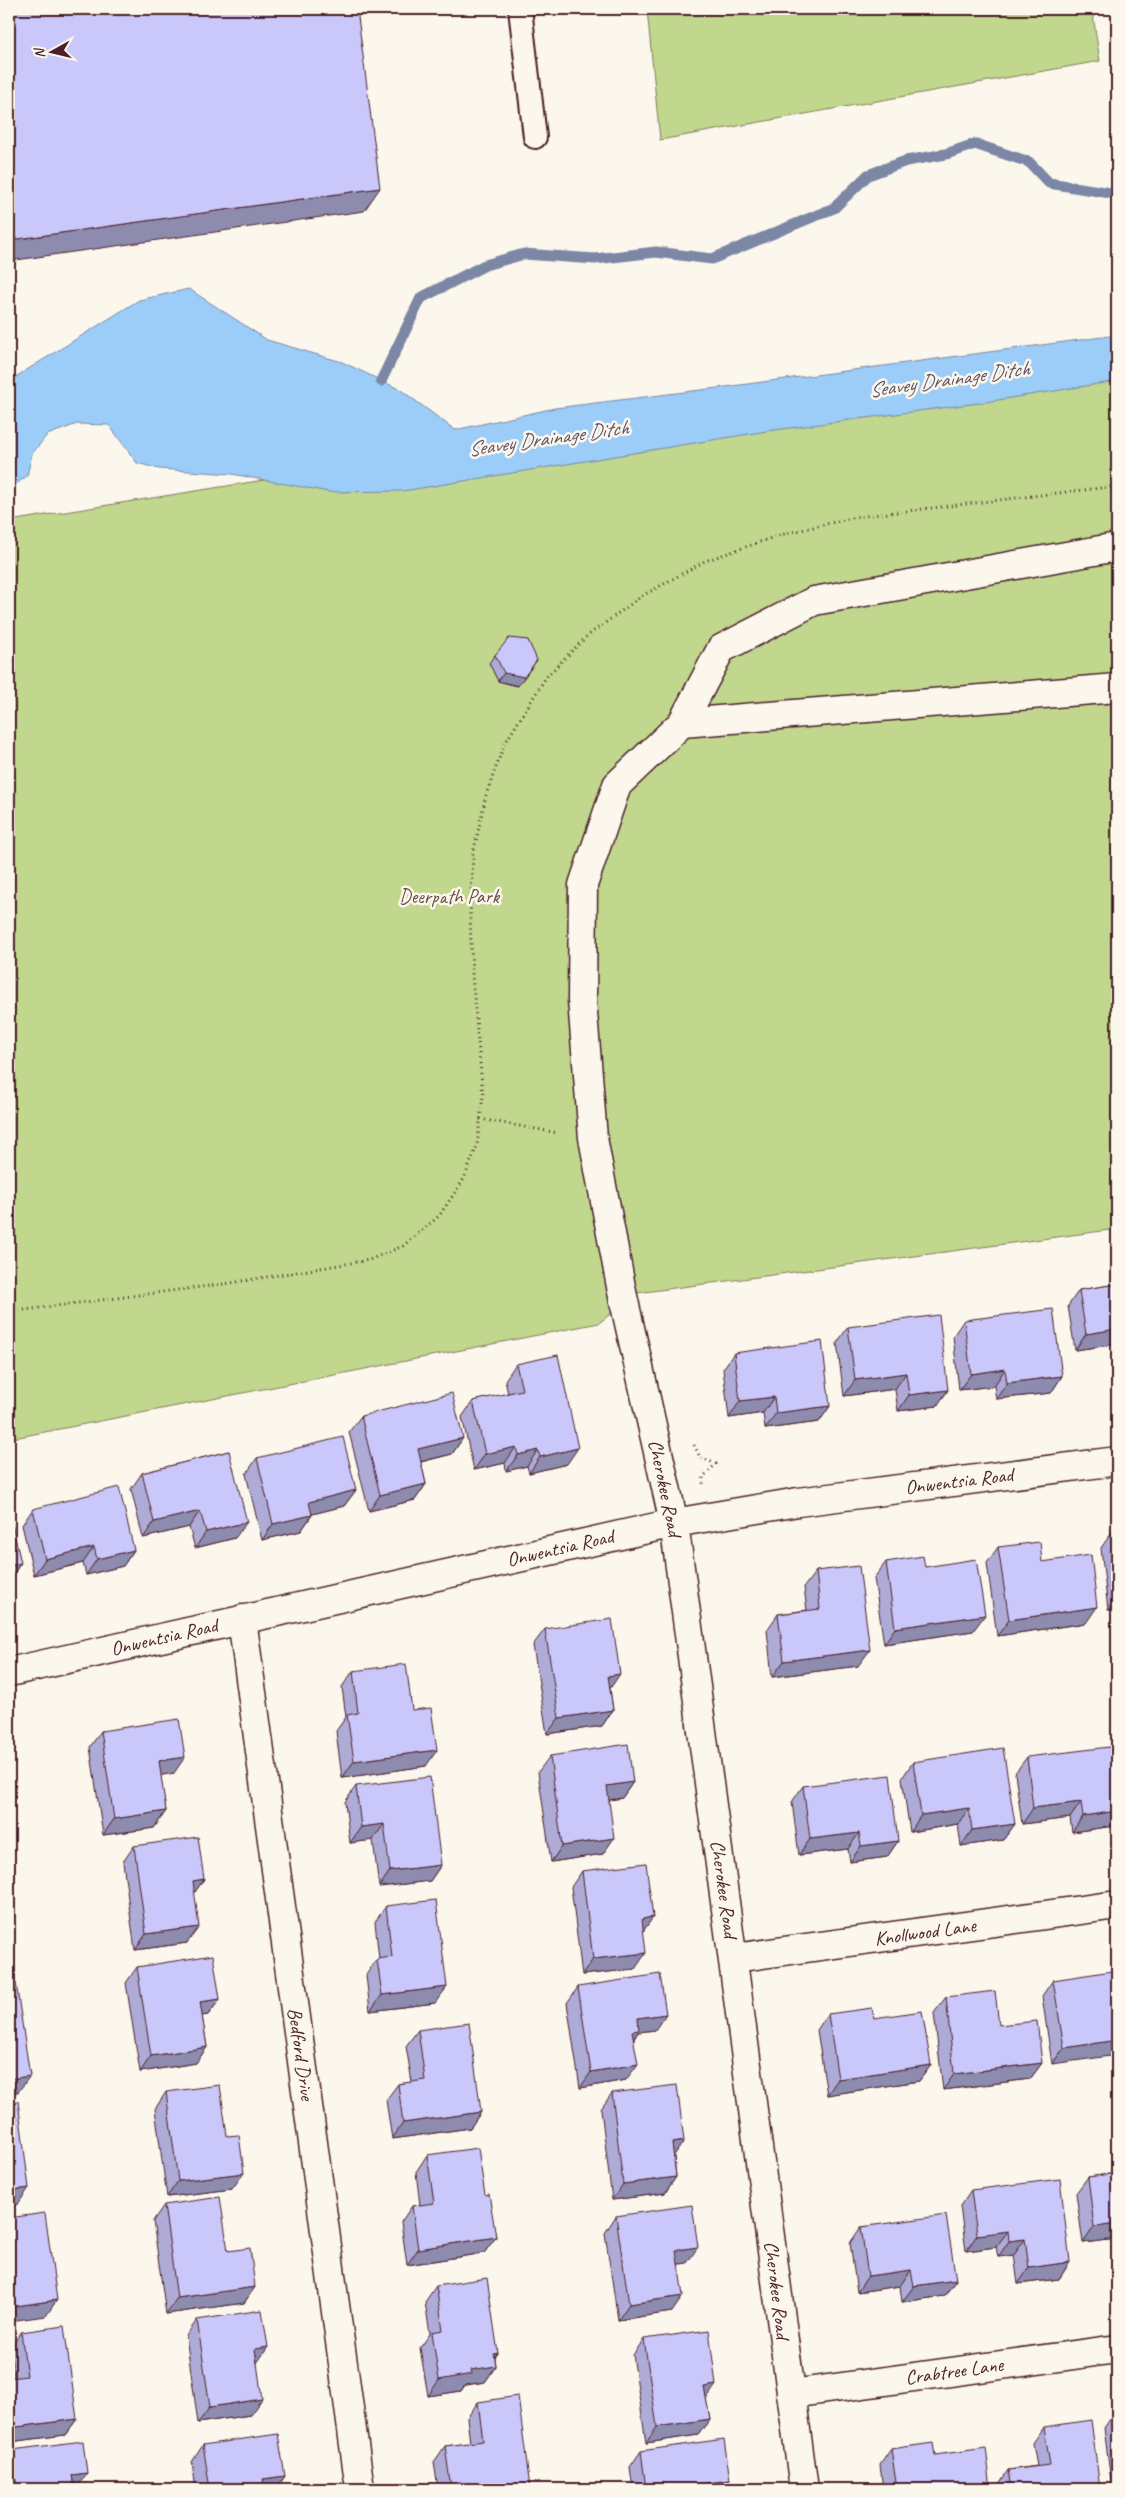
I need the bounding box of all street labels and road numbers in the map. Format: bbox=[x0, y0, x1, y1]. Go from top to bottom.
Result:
street label: Cherokee Road bbox=[643, 1437, 688, 1542]
street label: Onwentsia Road bbox=[904, 1462, 1017, 1500]
street label: Onwentsia Road bbox=[504, 1523, 619, 1572]
street label: Onwentsia Road bbox=[108, 1612, 223, 1661]
street label: Cherokee Road bbox=[705, 1839, 744, 1943]
street label: Knollwood Lane bbox=[873, 1912, 979, 1951]
street label: Bedford Drive bbox=[282, 2006, 320, 2103]
street label: Cherokee Road bbox=[759, 2240, 796, 2343]
street label: Crabtree Lane bbox=[904, 2352, 1006, 2390]

